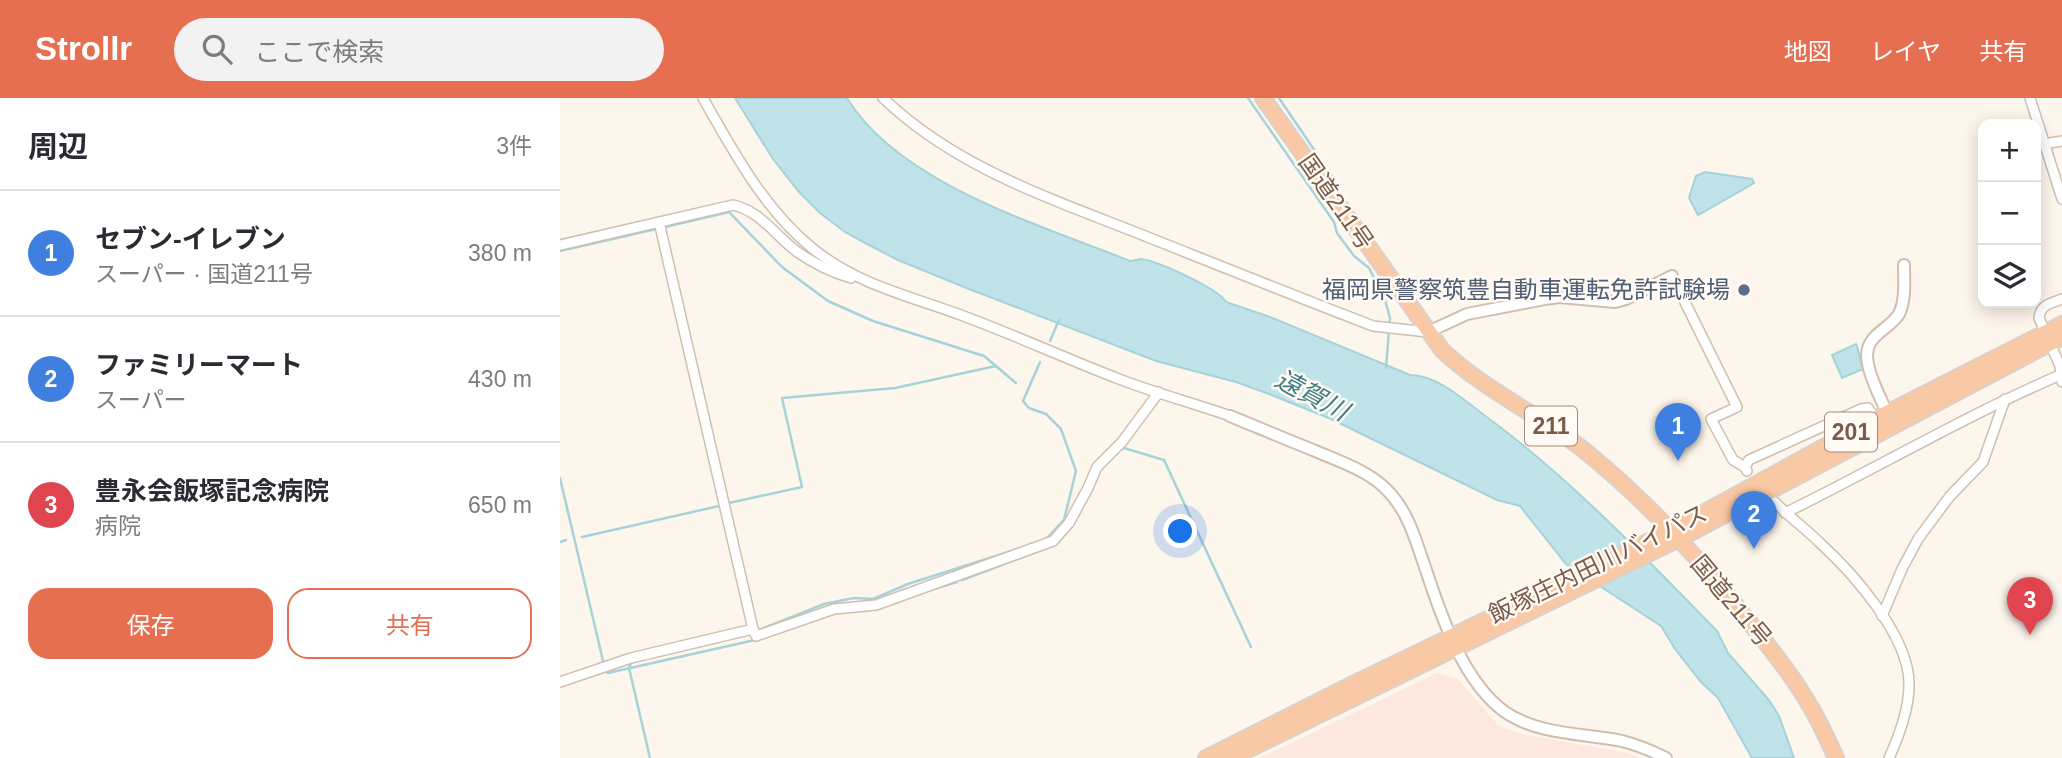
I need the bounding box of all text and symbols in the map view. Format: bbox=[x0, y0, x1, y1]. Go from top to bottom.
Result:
search box bbox=[174, 18, 664, 81]
text: Strollr bbox=[35, 30, 132, 67]
icon: search bbox=[198, 30, 236, 68]
text: ここで検索 bbox=[254, 37, 384, 67]
text: 地図 bbox=[1784, 38, 1832, 65]
text: レイヤ bbox=[1870, 38, 1941, 65]
text: 共有 bbox=[1979, 38, 2027, 65]
map controls bbox=[1978, 119, 2041, 308]
button: + bbox=[1978, 119, 2041, 182]
text: 周辺 bbox=[28, 130, 88, 163]
text: 3件 bbox=[496, 133, 532, 159]
street label: 国道211号 bbox=[1294, 149, 1379, 255]
button: − bbox=[1978, 182, 2041, 245]
text: セブン-イレブン bbox=[95, 224, 286, 254]
text: 1 bbox=[45, 240, 57, 266]
text: 380 m bbox=[468, 240, 532, 266]
button: layers bbox=[1978, 245, 2041, 308]
text: スーパー · 国道211号 bbox=[95, 261, 313, 287]
place label: 福岡県警察筑豊自動車運転免許試験場 bbox=[1322, 276, 1730, 303]
marker: 福岡県警察筑豊自動車運転免許試験場 bbox=[1736, 282, 1752, 298]
text: ファミリーマート bbox=[95, 350, 303, 380]
water label: 遠賀川 bbox=[1271, 363, 1356, 428]
text: 2 bbox=[45, 366, 57, 392]
text: 430 m bbox=[468, 366, 532, 392]
text: スーパー bbox=[95, 387, 187, 413]
pin: 1 bbox=[1655, 403, 1701, 461]
road number: 211 bbox=[1525, 406, 1577, 446]
road number: 201 bbox=[1825, 412, 1877, 452]
text: 豊永会飯塚記念病院 bbox=[95, 476, 329, 506]
pin: 2 bbox=[1731, 491, 1777, 549]
text: 3 bbox=[45, 492, 57, 518]
text: 650 m bbox=[468, 492, 532, 518]
street label: 飯塚庄内田川バイパス bbox=[1484, 499, 1711, 628]
text: 病院 bbox=[95, 513, 141, 539]
your location bbox=[1163, 514, 1197, 548]
street label: 国道211号 bbox=[1686, 550, 1777, 652]
pin: 3 bbox=[2007, 577, 2053, 635]
button: 保存 bbox=[28, 588, 273, 659]
button: 共有 bbox=[287, 588, 532, 659]

